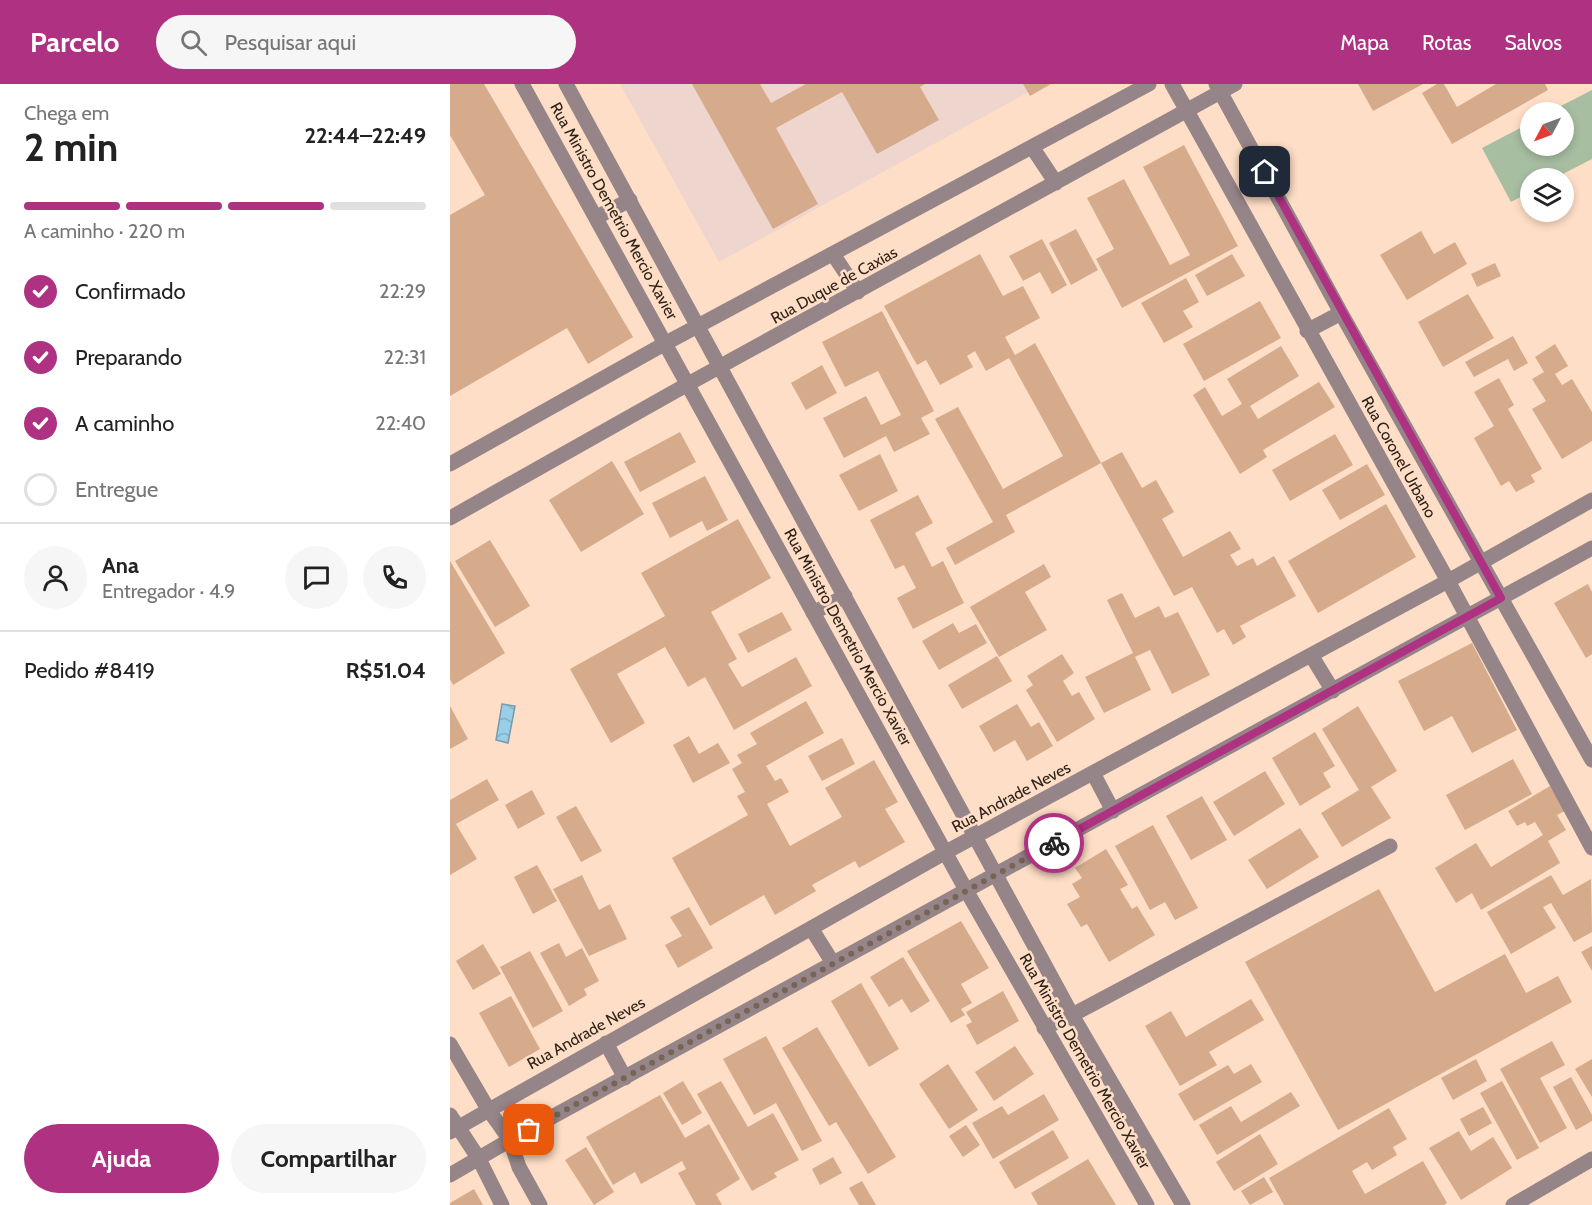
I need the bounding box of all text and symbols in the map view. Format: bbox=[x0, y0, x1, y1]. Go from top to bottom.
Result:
search box bbox=[156, 15, 576, 69]
text: Parcelo bbox=[30, 25, 120, 59]
icon: search bbox=[177, 26, 210, 59]
text: Pesquisar aqui bbox=[225, 29, 356, 56]
text: Mapa bbox=[1340, 30, 1389, 55]
text: Rotas bbox=[1422, 30, 1471, 55]
text: Salvos bbox=[1504, 30, 1562, 55]
street label: Rua Ministro Demetrio Mercio Xavier bbox=[546, 99, 682, 324]
text: Chega em bbox=[24, 101, 109, 125]
north arrow bbox=[1520, 102, 1574, 156]
map controls bbox=[1520, 102, 1574, 222]
text: 22:44–22:49 bbox=[304, 122, 426, 149]
text: 2 min bbox=[24, 123, 118, 171]
pin bbox=[1239, 146, 1290, 197]
icon: home bbox=[1248, 155, 1281, 188]
button: layers bbox=[1520, 168, 1574, 222]
text: A caminho · 220 m bbox=[24, 219, 185, 243]
street label: Rua Duque de Caxias bbox=[767, 242, 901, 328]
icon: check bbox=[24, 275, 57, 308]
text: Confirmado bbox=[75, 278, 186, 305]
text: 22:29 bbox=[379, 279, 426, 303]
icon: check bbox=[24, 341, 57, 374]
text: Preparando bbox=[75, 344, 182, 371]
text: 22:31 bbox=[384, 345, 426, 369]
street label: Rua Coronel Urbano bbox=[1358, 393, 1440, 521]
icon: check bbox=[24, 407, 57, 440]
text: A caminho bbox=[75, 410, 174, 437]
text: 22:40 bbox=[375, 411, 426, 435]
text: Entregue bbox=[75, 476, 158, 503]
street label: Rua Ministro Demetrio Mercio Xavier bbox=[780, 525, 916, 750]
button: person bbox=[24, 546, 87, 609]
button: chat bbox=[285, 546, 348, 609]
button: phone bbox=[363, 546, 426, 609]
text: Ana bbox=[102, 552, 139, 579]
text: Entregador · 4.9 bbox=[102, 579, 235, 603]
text: Pedido #8419 bbox=[24, 657, 155, 684]
text: R$51.04 bbox=[346, 657, 426, 684]
street label: Rua Andrade Neves bbox=[948, 757, 1074, 836]
courier bbox=[1024, 813, 1084, 873]
icon: bike bbox=[1038, 827, 1071, 860]
street label: Rua Ministro Demetrio Mercio Xavier bbox=[1015, 950, 1155, 1173]
street label: Rua Andrade Neves bbox=[524, 993, 649, 1073]
pin bbox=[503, 1104, 554, 1155]
icon: bag bbox=[512, 1113, 545, 1146]
button: Ajuda bbox=[24, 1124, 219, 1193]
button: Compartilhar bbox=[231, 1124, 426, 1193]

